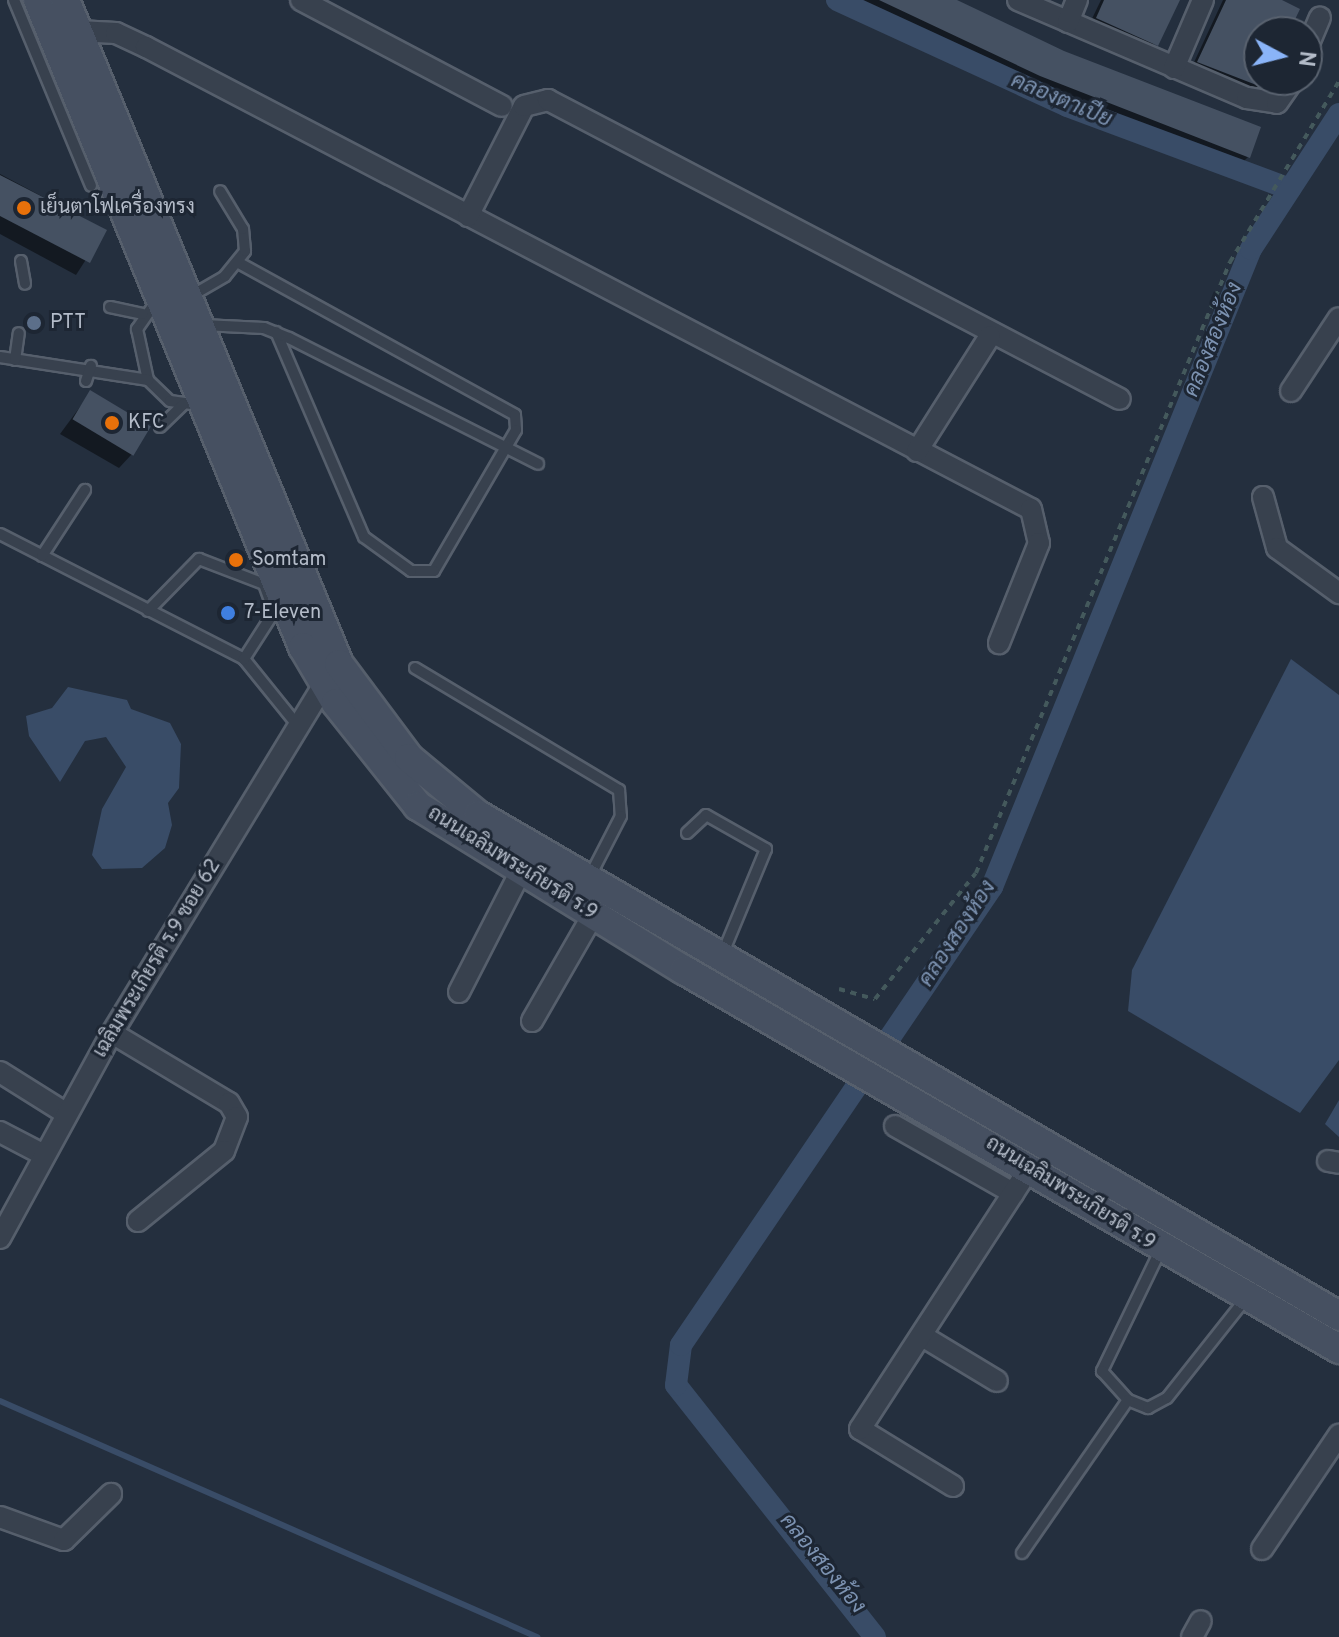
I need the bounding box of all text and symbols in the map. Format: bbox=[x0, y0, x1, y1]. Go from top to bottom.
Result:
north arrow bbox=[1243, 16, 1323, 96]
text: N bbox=[1291, 49, 1320, 68]
water label: คลองตาเปีย bbox=[1007, 68, 1115, 134]
place label: เย็นตาโฟเครื่องทรง bbox=[40, 196, 195, 220]
marker: เย็นตาโฟเครื่องทรง bbox=[15, 199, 33, 217]
water label: คลองสองห้อง bbox=[1179, 279, 1249, 401]
place label: PTT bbox=[50, 311, 86, 335]
marker: PTT bbox=[25, 314, 43, 332]
place label: KFC bbox=[128, 411, 165, 435]
marker: KFC bbox=[103, 414, 121, 432]
place label: Somtam bbox=[252, 548, 326, 572]
marker: Somtam bbox=[227, 551, 245, 569]
place label: 7-Eleven bbox=[244, 601, 321, 625]
marker: 7-Eleven bbox=[219, 604, 237, 622]
street label: ถนนเฉลิมพระเกียรติ ร.9 bbox=[423, 802, 601, 926]
street label: เฉลิมพระเกียรติ ร.9 ซอย 62 bbox=[89, 855, 227, 1063]
water label: คลองสองห้อง bbox=[914, 876, 1002, 992]
street label: ถนนเฉลิมพระเกียรติ ร.9 bbox=[981, 1132, 1159, 1256]
water label: คลองสองห้อง bbox=[774, 1508, 870, 1620]

